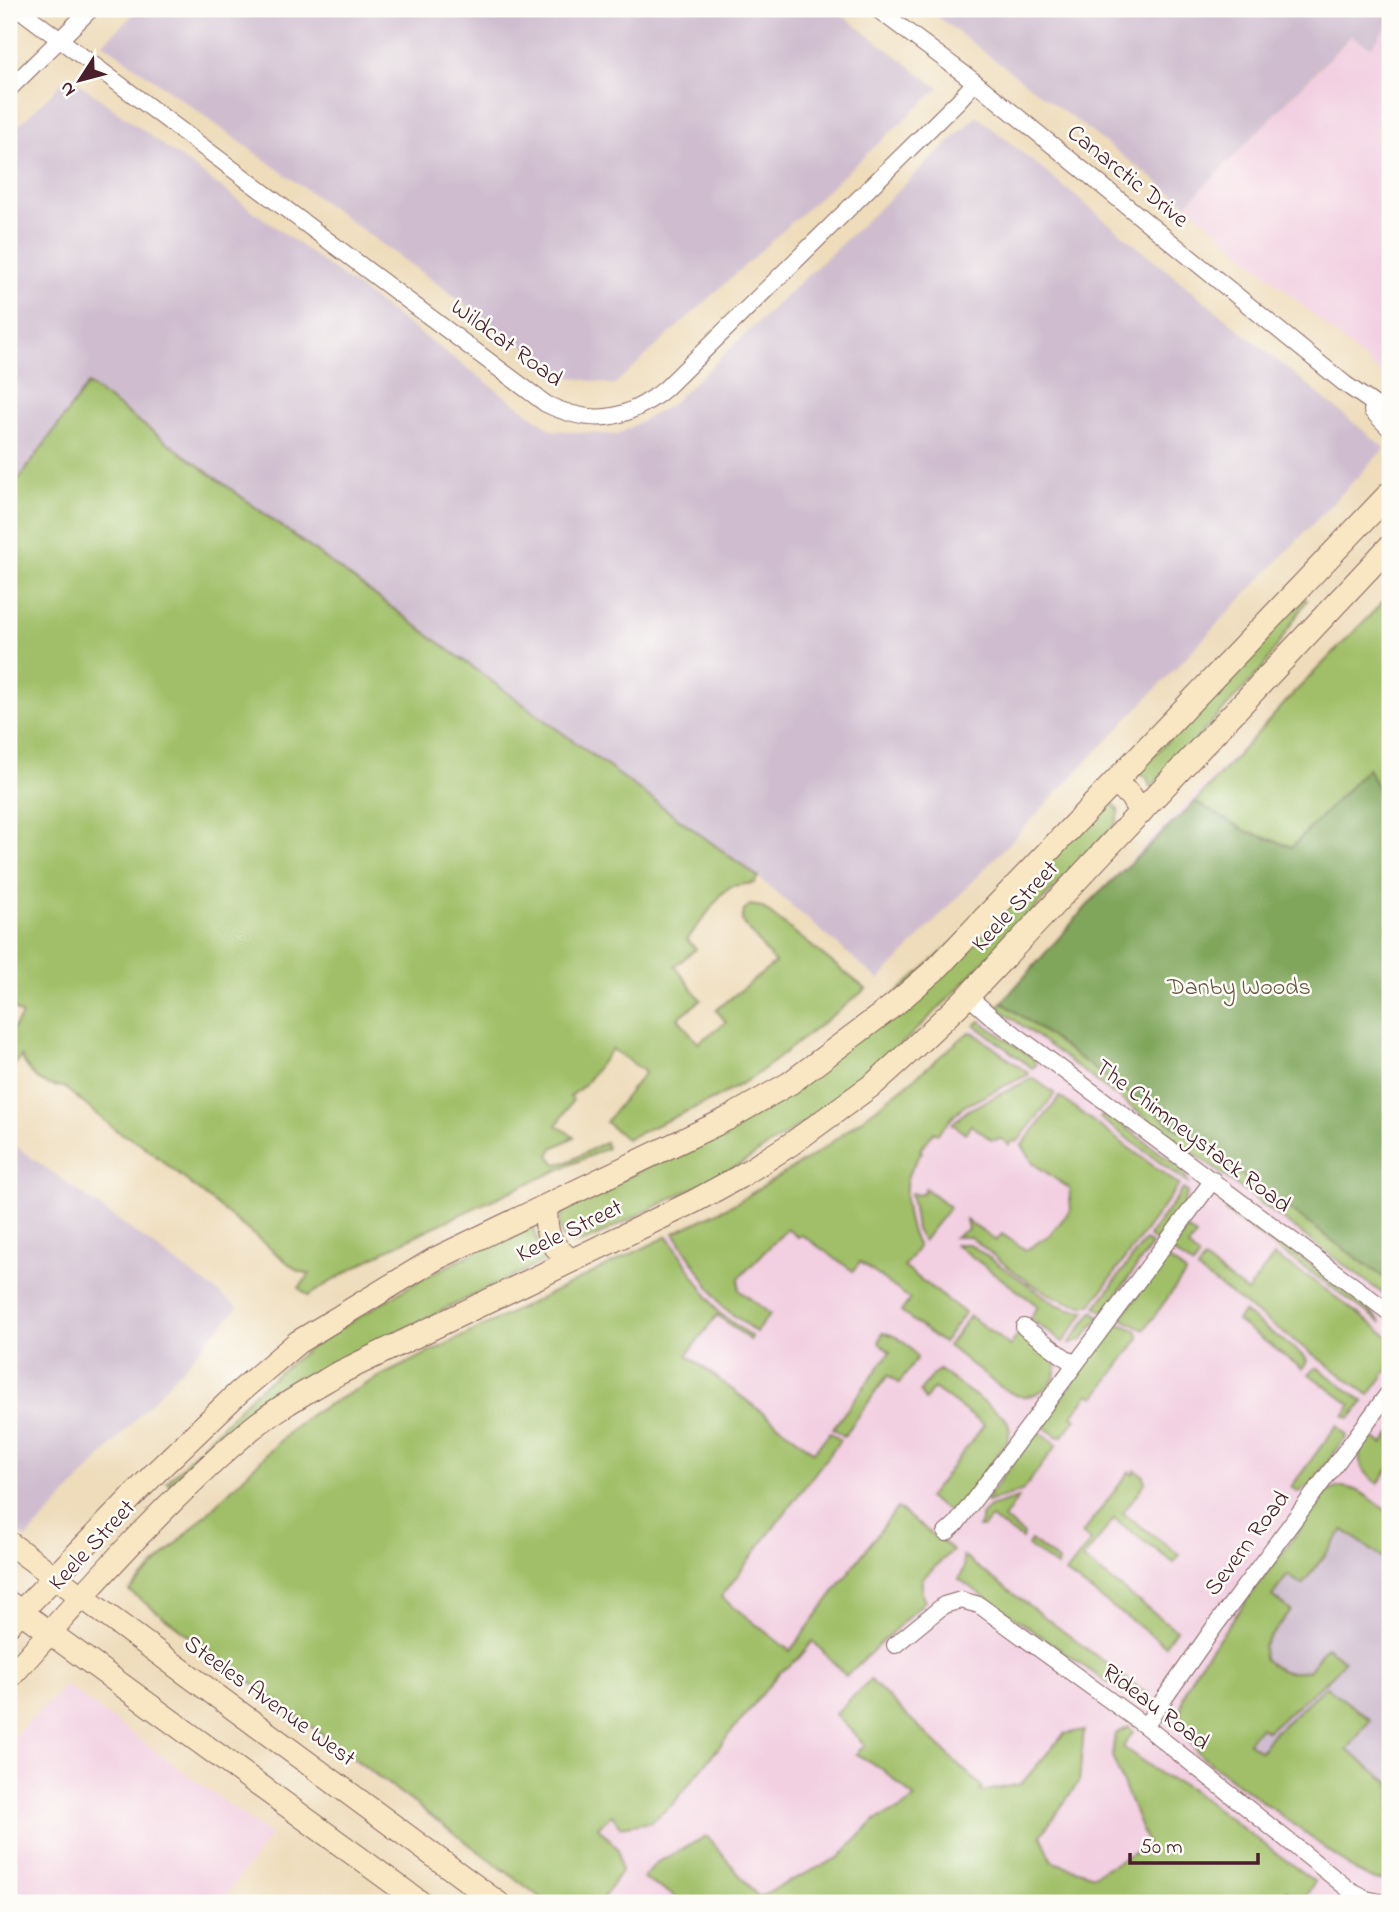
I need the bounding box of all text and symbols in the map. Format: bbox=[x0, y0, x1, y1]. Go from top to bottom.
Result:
north arrow bbox=[46, 46, 116, 116]
text: N bbox=[53, 75, 83, 102]
street label: Canarctic Drive bbox=[1058, 117, 1196, 237]
street label: Wildcat Road bbox=[443, 291, 570, 397]
street label: Keele Street bbox=[964, 853, 1068, 961]
park label: Danby Woods bbox=[1166, 971, 1311, 1007]
street label: The Chimneystack Road bbox=[1086, 1051, 1298, 1224]
street label: Keele Street bbox=[511, 1191, 629, 1273]
street label: Severn Road bbox=[1197, 1483, 1300, 1604]
street label: Keele Street bbox=[41, 1492, 145, 1600]
street label: Steeles Avenue West bbox=[176, 1627, 362, 1777]
street label: Rideau Road bbox=[1094, 1656, 1217, 1760]
scale bar bbox=[1130, 1821, 1257, 1865]
text: 50 m bbox=[1140, 1833, 1183, 1863]

